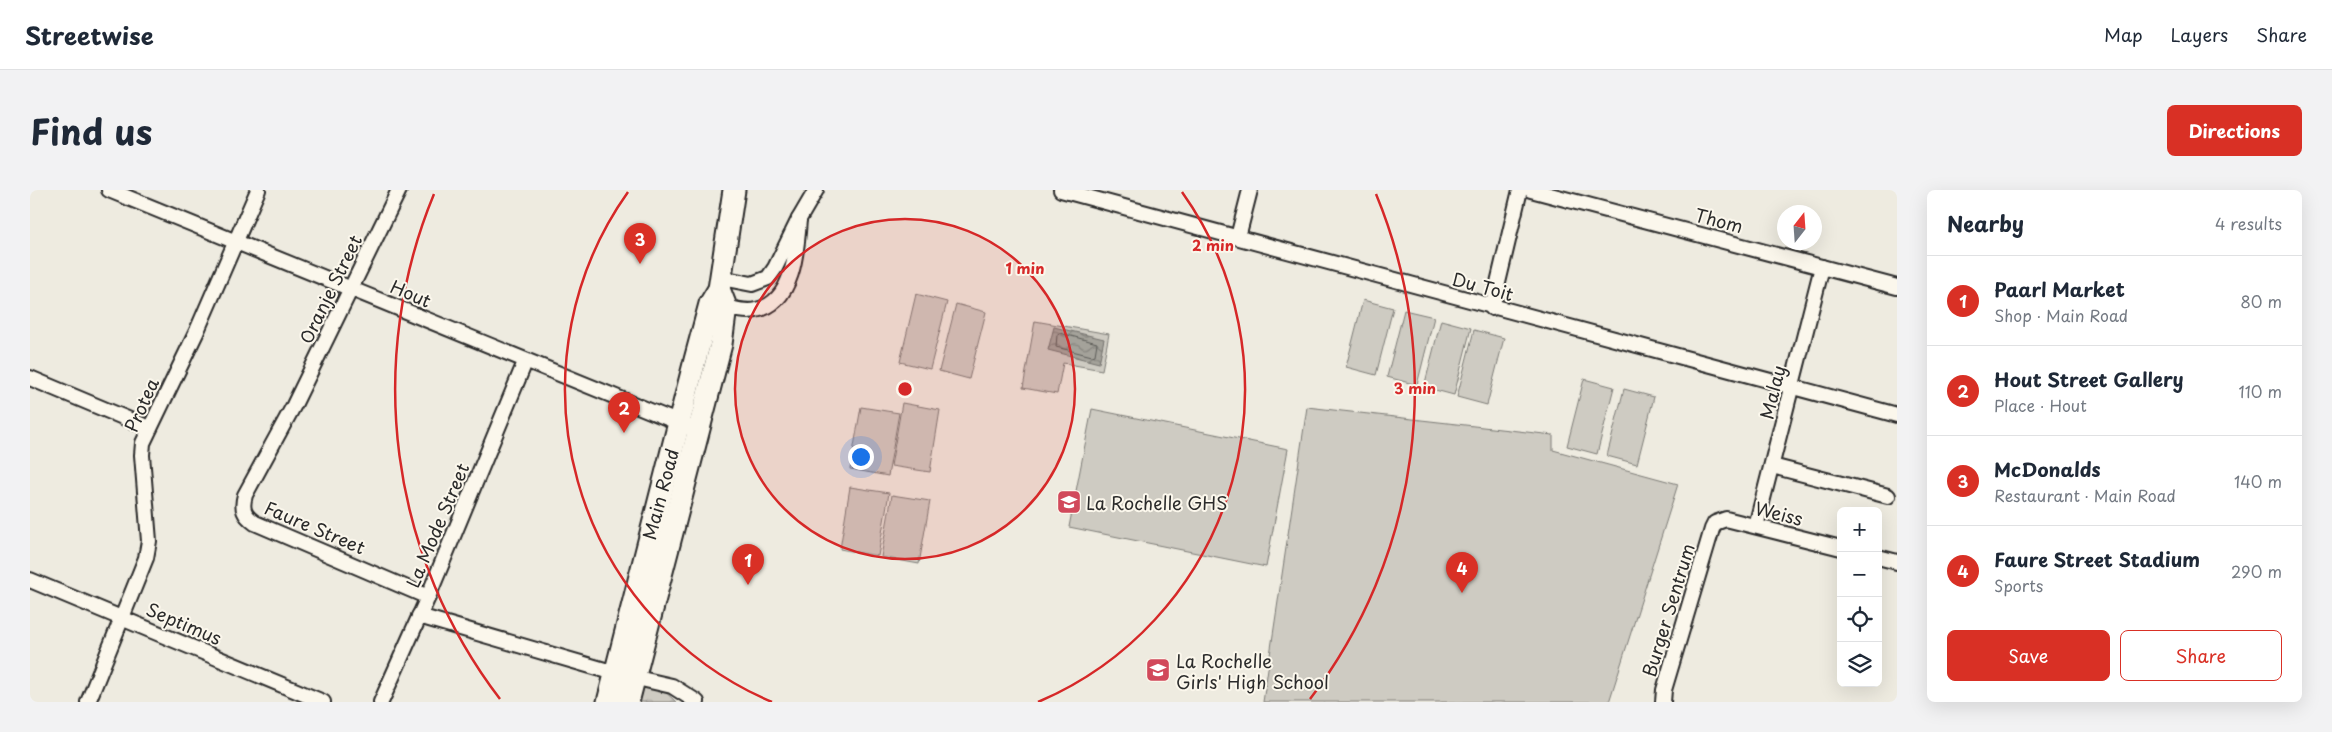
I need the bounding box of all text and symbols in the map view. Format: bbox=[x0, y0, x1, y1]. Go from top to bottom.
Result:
text: Streetwise bbox=[25, 17, 154, 53]
text: Map bbox=[2104, 21, 2143, 48]
text: Layers bbox=[2171, 21, 2228, 48]
text: Share bbox=[2256, 21, 2307, 48]
text: Find us bbox=[30, 104, 152, 157]
button: Directions bbox=[2167, 105, 2302, 156]
street label: Thom bbox=[1692, 201, 1746, 239]
north arrow bbox=[1777, 205, 1822, 250]
text: Nearby bbox=[1947, 207, 2024, 239]
text: 4 results bbox=[2215, 211, 2282, 235]
pin: 3 bbox=[624, 223, 656, 264]
street label: Oranje Street bbox=[292, 230, 368, 348]
text: 2 min bbox=[1192, 233, 1234, 256]
text: 1 min bbox=[1006, 256, 1044, 279]
street label: Du Toit bbox=[1449, 265, 1517, 307]
street label: Hout bbox=[386, 272, 436, 314]
text: Paarl Market bbox=[1994, 275, 2125, 303]
text: 1 bbox=[1959, 289, 1967, 313]
text: 80 m bbox=[2240, 289, 2282, 313]
text: Shop · Main Road bbox=[1994, 303, 2128, 327]
street label: Malay bbox=[1752, 362, 1792, 422]
text: Hout Street Gallery bbox=[1994, 365, 2184, 393]
street label: Protea bbox=[117, 373, 165, 437]
text: 3 min bbox=[1394, 376, 1436, 399]
text: 2 bbox=[1957, 379, 1969, 403]
text: 110 m bbox=[2239, 379, 2282, 403]
centre of rings bbox=[896, 380, 914, 398]
pin: 2 bbox=[608, 392, 640, 433]
text: Place · Hout bbox=[1994, 393, 2087, 417]
your location bbox=[848, 444, 874, 470]
street label: Main Road bbox=[635, 445, 685, 543]
text: McDonalds bbox=[1994, 455, 2101, 483]
street label: La Mode Street bbox=[399, 458, 475, 592]
text: 3 bbox=[1958, 469, 1968, 493]
text: 140 m bbox=[2234, 469, 2282, 493]
text: Restaurant · Main Road bbox=[1994, 483, 2176, 507]
school or university icon: La Rochelle GHS bbox=[1056, 489, 1082, 515]
place label: La Rochelle GHS bbox=[1086, 489, 1227, 516]
street label: Faure Street bbox=[260, 494, 370, 560]
street label: Weiss bbox=[1752, 494, 1806, 532]
map controls bbox=[1837, 507, 1882, 687]
button: + bbox=[1837, 507, 1882, 552]
street label: Burger Sentrum bbox=[1635, 540, 1701, 680]
pin: 1 bbox=[732, 544, 764, 585]
text: Faure Street Stadium bbox=[1994, 545, 2200, 573]
pin: 4 bbox=[1446, 552, 1478, 593]
button: − bbox=[1837, 552, 1882, 597]
text: 4 bbox=[1958, 559, 1968, 583]
text: 290 m bbox=[2231, 559, 2282, 583]
text: Sports bbox=[1994, 573, 2043, 597]
street label: Septimus bbox=[142, 595, 226, 651]
button: locate bbox=[1837, 597, 1882, 642]
button: Save bbox=[1947, 630, 2110, 681]
button: Share bbox=[2120, 630, 2282, 681]
button: layers bbox=[1837, 642, 1882, 687]
place label: La Rochelle Girls' High School bbox=[1176, 647, 1329, 695]
school or university icon: La Rochelle Girls' High School bbox=[1145, 657, 1171, 683]

